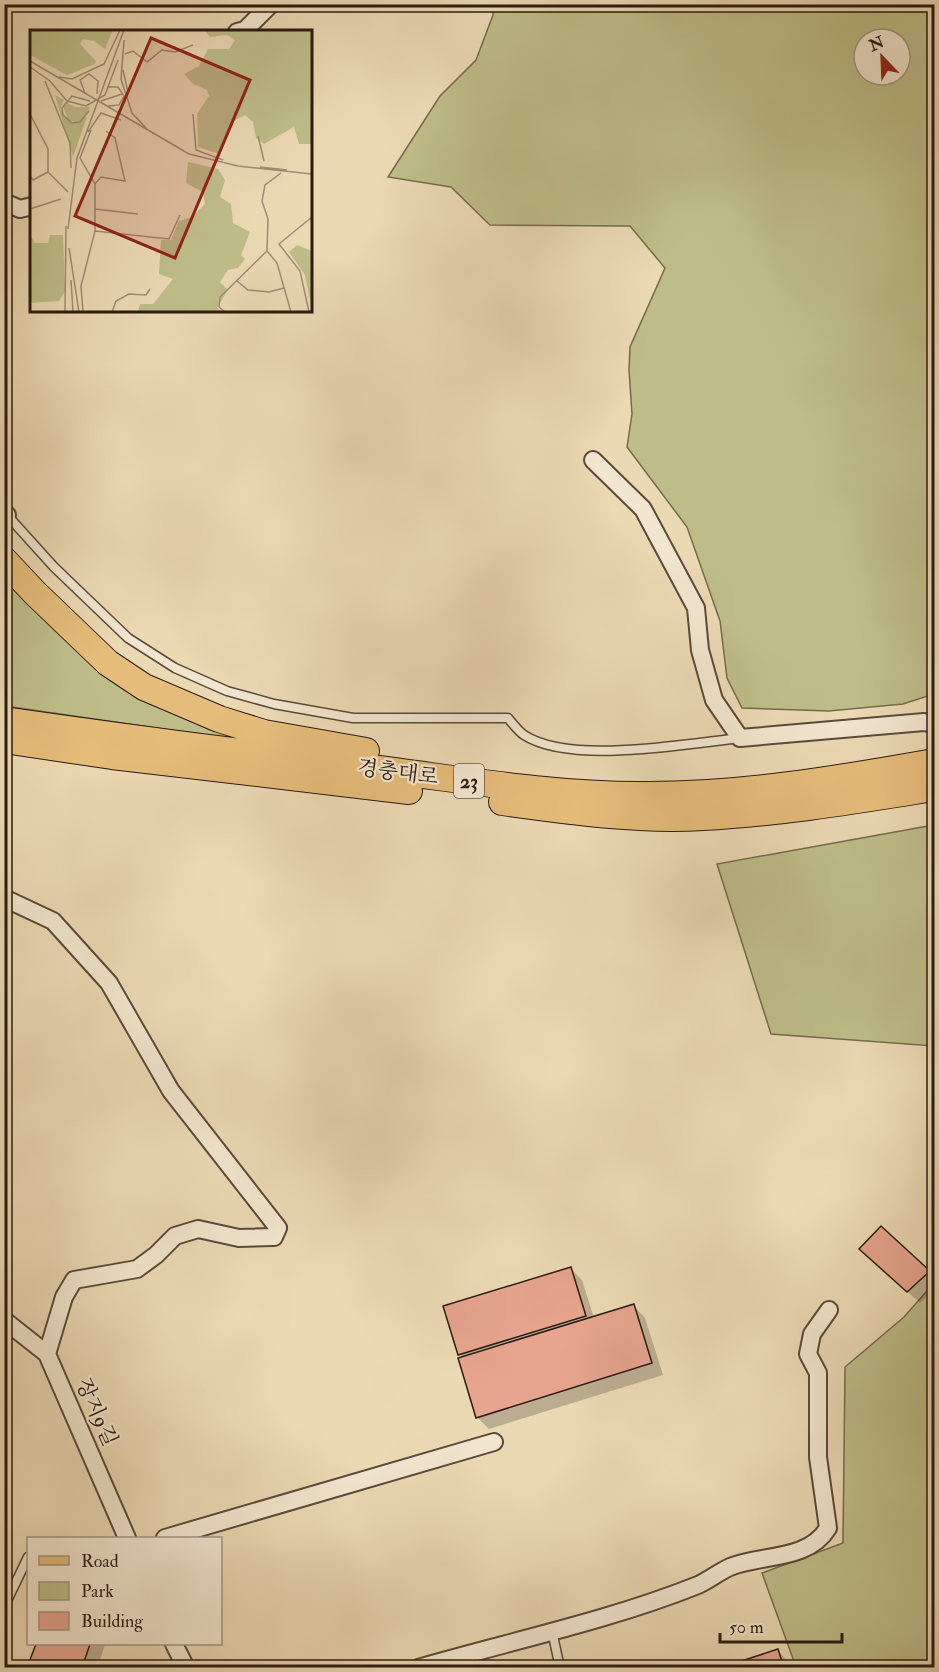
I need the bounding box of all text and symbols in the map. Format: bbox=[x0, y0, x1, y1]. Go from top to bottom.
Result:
north arrow bbox=[852, 27, 912, 87]
inset map bbox=[30, 30, 312, 312]
text: N bbox=[865, 32, 888, 57]
street label: 경충대로 bbox=[356, 754, 440, 791]
road number: 23 bbox=[454, 764, 484, 798]
street label: 장지9길 bbox=[70, 1374, 123, 1450]
legend bbox=[27, 1537, 222, 1645]
text: Road bbox=[81, 1550, 119, 1573]
text: Park bbox=[81, 1580, 114, 1603]
scale bar bbox=[720, 1606, 842, 1644]
text: Building bbox=[81, 1610, 144, 1633]
text: 50 m bbox=[729, 1616, 764, 1639]

